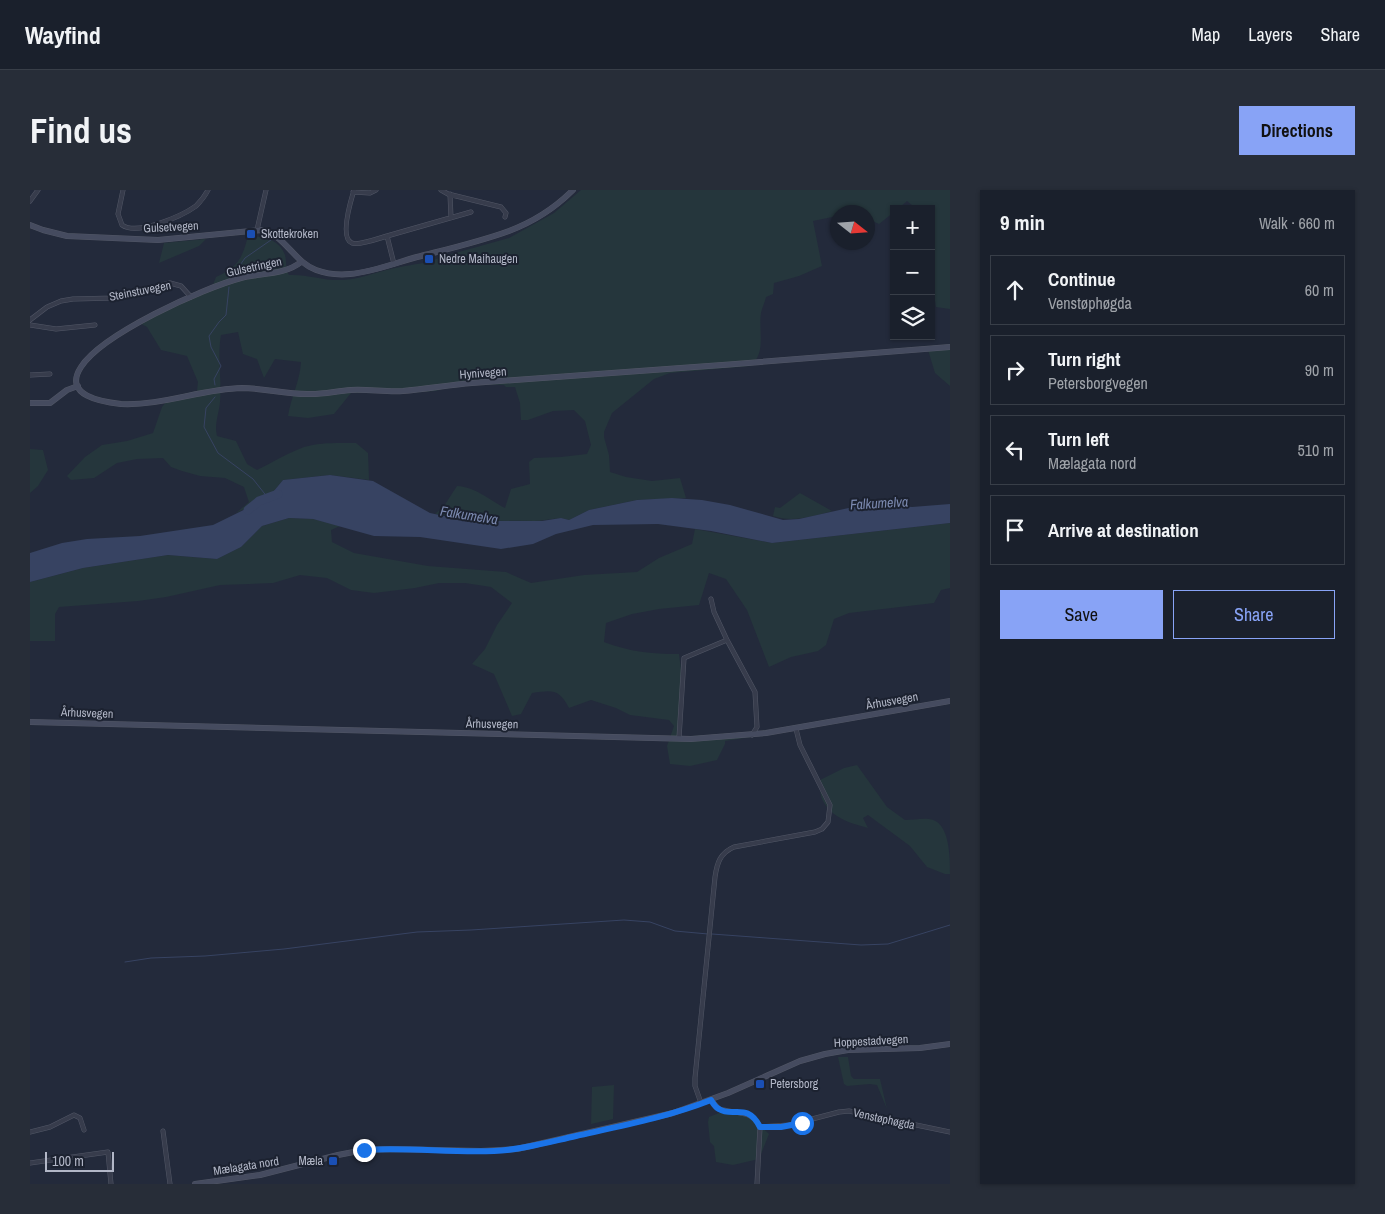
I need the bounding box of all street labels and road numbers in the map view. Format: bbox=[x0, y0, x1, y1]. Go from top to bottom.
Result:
street label: Gulsetvegen bbox=[143, 218, 199, 236]
street label: Gulsetringen bbox=[225, 253, 283, 281]
street label: Steinstuvegen bbox=[108, 277, 172, 305]
street label: Hynivegen bbox=[459, 363, 507, 383]
street label: Århusvegen bbox=[864, 689, 919, 714]
street label: Århusvegen bbox=[59, 704, 114, 722]
street label: Århusvegen bbox=[465, 716, 518, 732]
street label: Hoppestadvegen bbox=[833, 1031, 909, 1051]
street label: Venstøphøgda bbox=[852, 1105, 917, 1133]
street label: Mælagata nord bbox=[212, 1153, 280, 1179]

